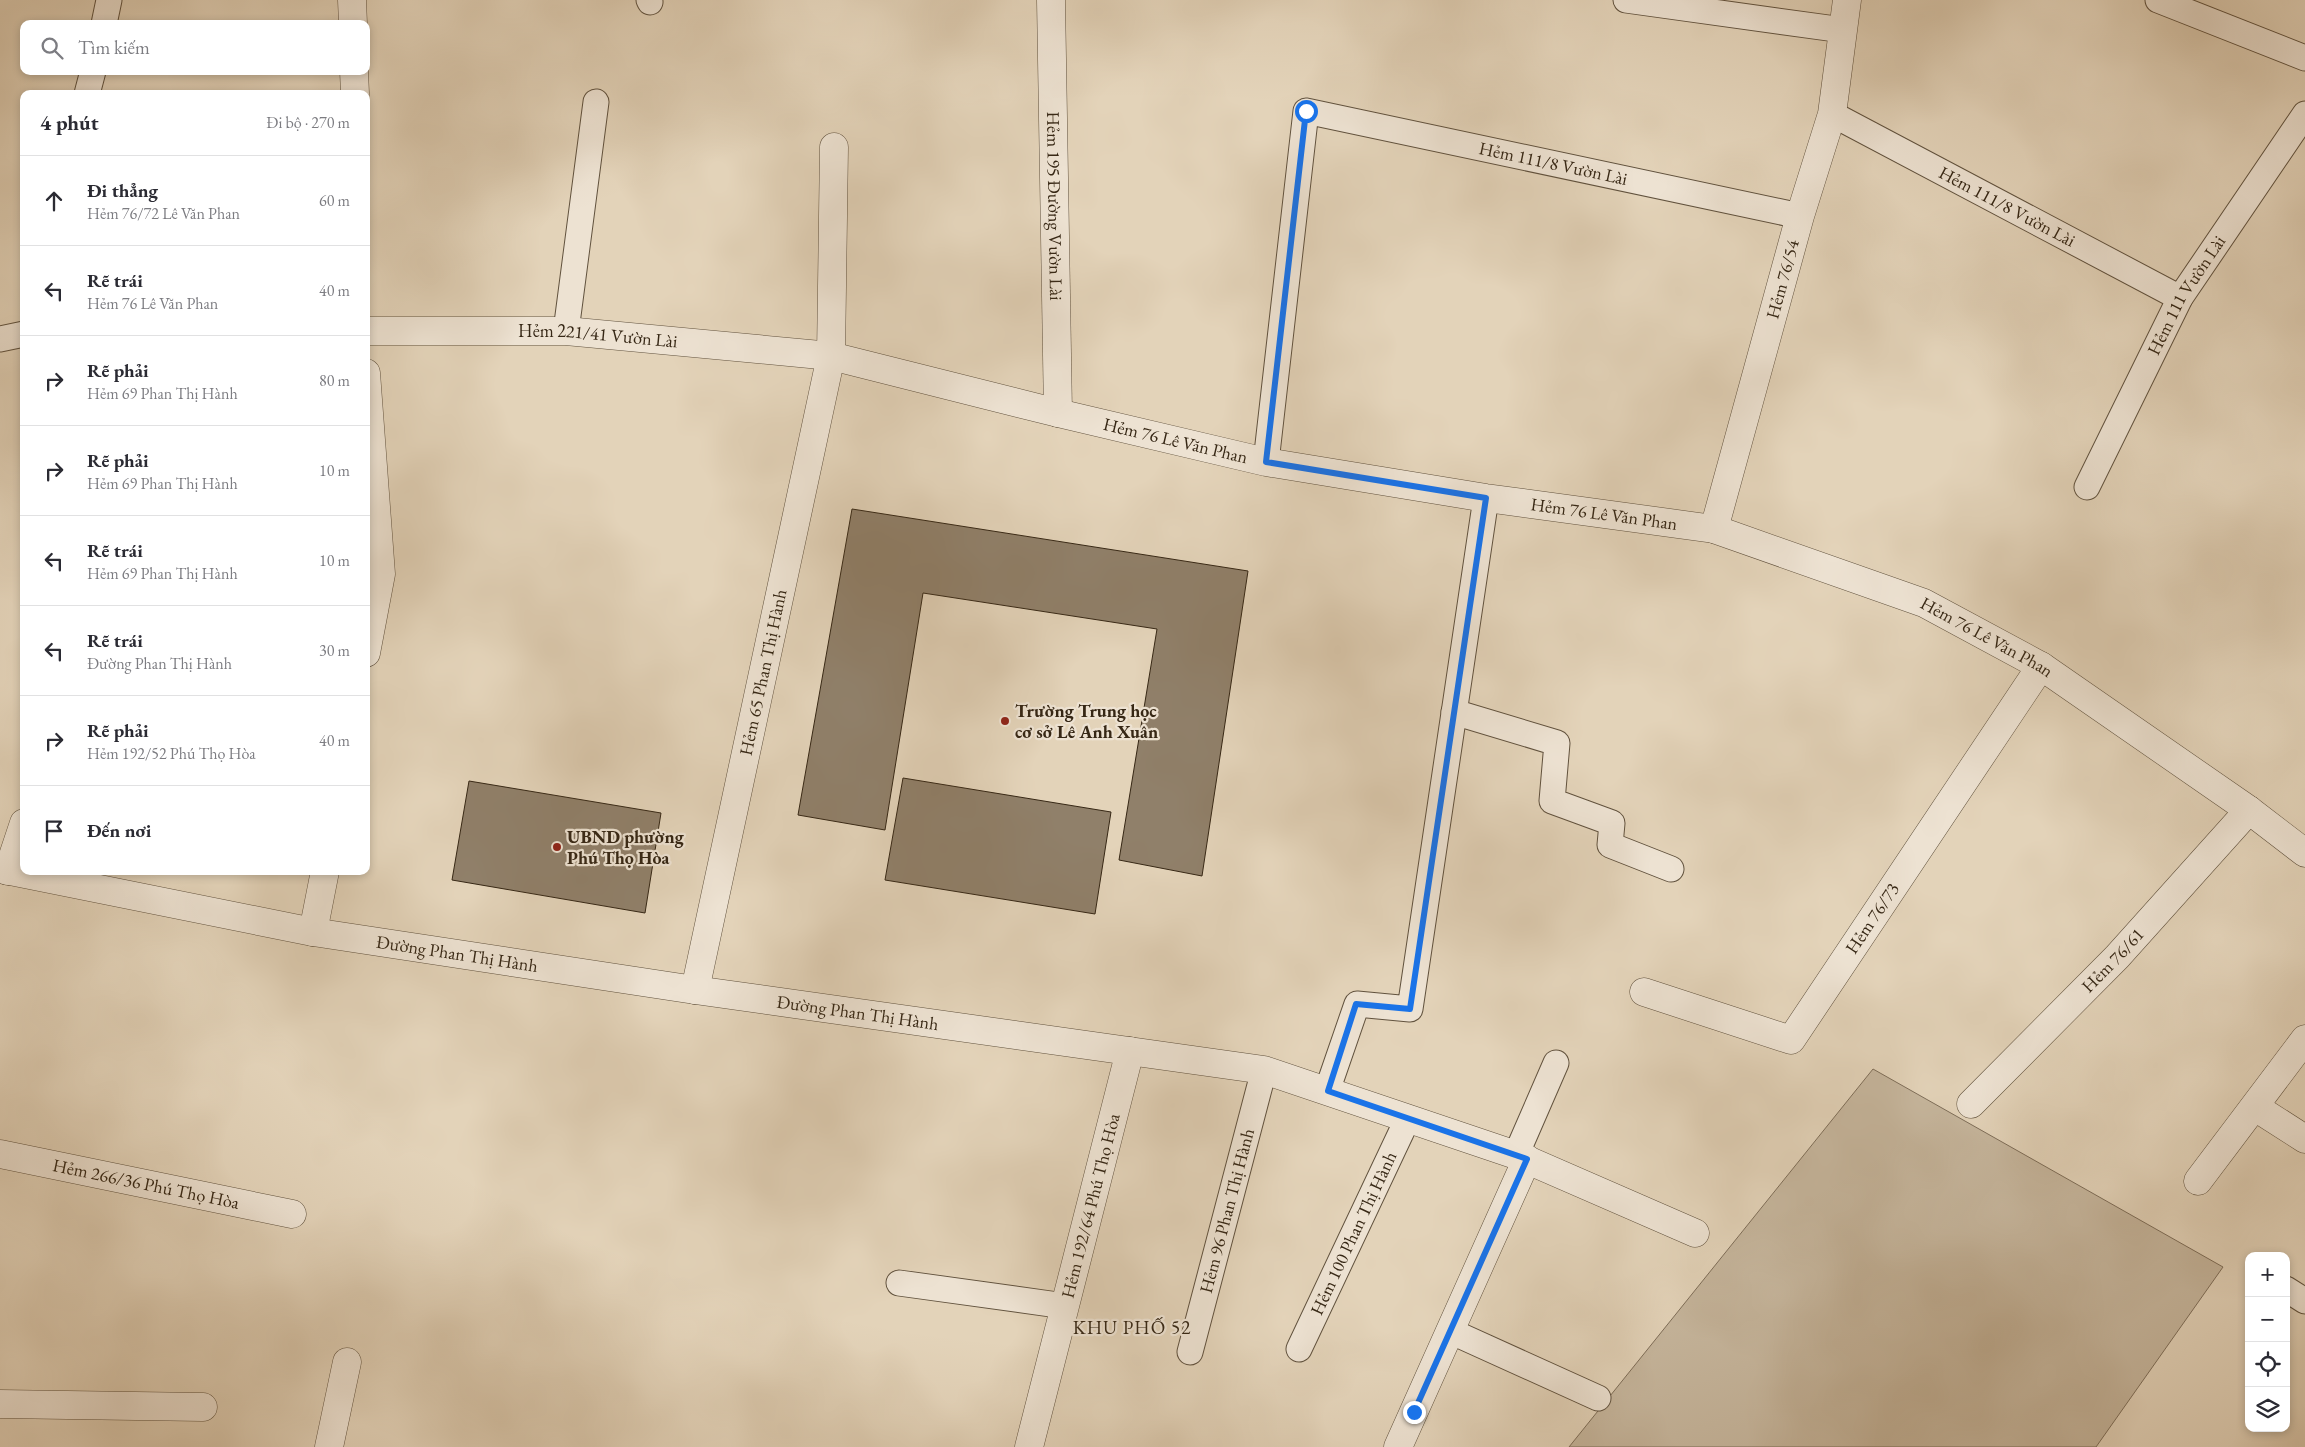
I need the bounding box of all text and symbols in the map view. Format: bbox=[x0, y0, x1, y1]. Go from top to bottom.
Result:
search box bbox=[20, 20, 370, 75]
icon: search bbox=[38, 34, 66, 62]
text: Tìm kiếm bbox=[78, 35, 150, 60]
route start bbox=[1295, 100, 1318, 123]
text: 4 phút bbox=[40, 109, 99, 136]
street label: Hẻm 195 Đường Vườn Lài bbox=[1042, 111, 1068, 301]
text: Đi bộ · 270 m bbox=[266, 112, 350, 133]
street label: Hẻm 111/8 Vườn Lài bbox=[1477, 136, 1630, 190]
street label: Hẻm 111/8 Vườn Lài bbox=[1935, 161, 2080, 252]
text: Đi thẳng bbox=[87, 178, 158, 203]
icon: ahead bbox=[40, 187, 68, 215]
text: 60 m bbox=[319, 190, 350, 211]
text: Hẻm 76/72 Lê Văn Phan bbox=[87, 203, 240, 224]
street label: Hẻm 111 Vườn Lài bbox=[2142, 230, 2230, 359]
street label: Hẻm 76/54 bbox=[1760, 237, 1804, 321]
text: Rẽ trái bbox=[87, 268, 143, 293]
icon: left bbox=[40, 277, 68, 305]
text: 40 m bbox=[319, 280, 350, 301]
text: Hẻm 76 Lê Văn Phan bbox=[87, 293, 218, 314]
street label: Hẻm 221/41 Vườn Lài bbox=[518, 319, 679, 353]
text: Rẽ phải bbox=[87, 358, 149, 383]
icon: right bbox=[40, 367, 68, 395]
text: 80 m bbox=[319, 370, 350, 391]
text: Hẻm 69 Phan Thị Hành bbox=[87, 383, 238, 404]
street label: Hẻm 76 Lê Văn Phan bbox=[1101, 412, 1251, 468]
text: Rẽ phải bbox=[87, 448, 149, 473]
icon: right bbox=[40, 457, 68, 485]
text: 10 m bbox=[319, 460, 350, 481]
text: Hẻm 69 Phan Thị Hành bbox=[87, 473, 238, 494]
street label: Hẻm 76 Lê Văn Phan bbox=[1529, 492, 1679, 535]
text: Rẽ trái bbox=[87, 538, 143, 563]
icon: left bbox=[40, 547, 68, 575]
text: 10 m bbox=[319, 550, 350, 571]
text: Hẻm 69 Phan Thị Hành bbox=[87, 563, 238, 584]
street label: Hẻm 65 Phan Thị Hành bbox=[734, 587, 792, 757]
street label: Hẻm 76 Lê Văn Phan bbox=[1917, 591, 2058, 682]
text: Rẽ trái bbox=[87, 628, 143, 653]
icon: left bbox=[40, 637, 68, 665]
text: 30 m bbox=[319, 640, 350, 661]
text: Đường Phan Thị Hành bbox=[87, 653, 232, 674]
place label: Trường Trung học cơ sở Lê Anh Xuân bbox=[1015, 699, 1158, 743]
marker: Trường Trung học cơ sở Lê Anh Xuân bbox=[999, 715, 1011, 727]
text: Rẽ phải bbox=[87, 718, 149, 743]
icon: right bbox=[40, 727, 68, 755]
text: 40 m bbox=[319, 730, 350, 751]
text: Hẻm 192/52 Phú Thọ Hòa bbox=[87, 743, 256, 764]
icon: arrive bbox=[40, 817, 68, 845]
text: Đến nơi bbox=[87, 818, 151, 843]
place label: UBND phường Phú Thọ Hòa bbox=[567, 825, 685, 869]
marker: UBND phường Phú Thọ Hòa bbox=[551, 841, 563, 853]
street label: Hẻm 76/73 bbox=[1840, 878, 1904, 958]
street label: Hẻm 76/61 bbox=[2076, 923, 2149, 997]
street label: Đường Phan Thị Hành bbox=[375, 930, 540, 977]
street label: Đường Phan Thị Hành bbox=[775, 990, 940, 1035]
street label: Hẻm 192/64 Phú Thọ Hòa bbox=[1055, 1110, 1125, 1300]
street label: Hẻm 96 Phan Thị Hành bbox=[1194, 1126, 1259, 1296]
street label: Hẻm 100 Phan Thị Hành bbox=[1305, 1148, 1402, 1319]
street label: Hẻm 266/36 Phú Thọ Hòa bbox=[51, 1153, 242, 1214]
map controls bbox=[2245, 1252, 2290, 1432]
button: + bbox=[2245, 1252, 2290, 1297]
button: − bbox=[2245, 1297, 2290, 1342]
district label: KHU PHỐ 52 bbox=[1073, 1315, 1191, 1340]
button: locate bbox=[2245, 1342, 2290, 1387]
button: layers bbox=[2245, 1387, 2290, 1432]
route end bbox=[1403, 1401, 1426, 1424]

